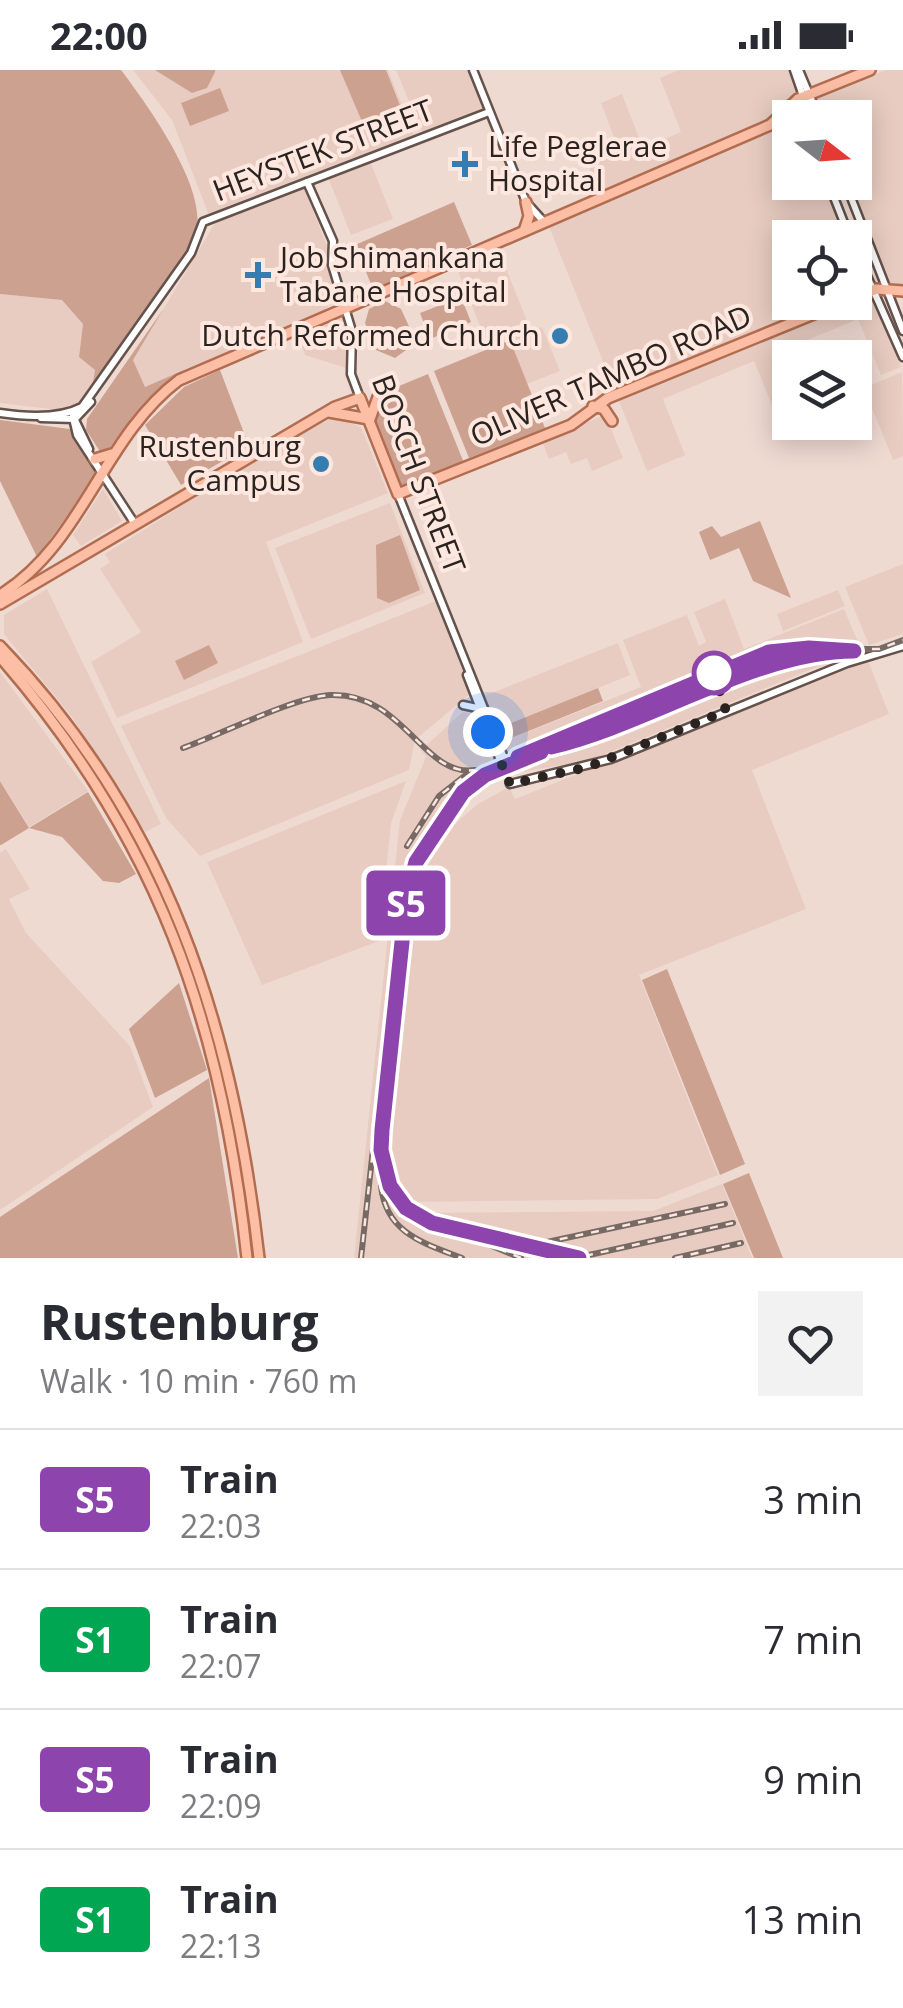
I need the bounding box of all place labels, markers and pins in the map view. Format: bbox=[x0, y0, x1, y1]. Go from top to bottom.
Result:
place label: Life Peglerae Hospital bbox=[488, 125, 667, 200]
marker: Life Peglerae Hospital bbox=[452, 151, 478, 177]
place label: Job Shimankana Tabane Hospital bbox=[277, 236, 507, 311]
marker: Job Shimankana Tabane Hospital bbox=[245, 262, 271, 288]
place label: Dutch Reformed Church bbox=[201, 314, 540, 355]
marker: Dutch Reformed Church bbox=[549, 325, 571, 347]
place label: Rustenburg Campus bbox=[139, 425, 301, 500]
marker: Rustenburg Campus bbox=[310, 453, 332, 475]
unlabelled marker bbox=[693, 652, 735, 694]

